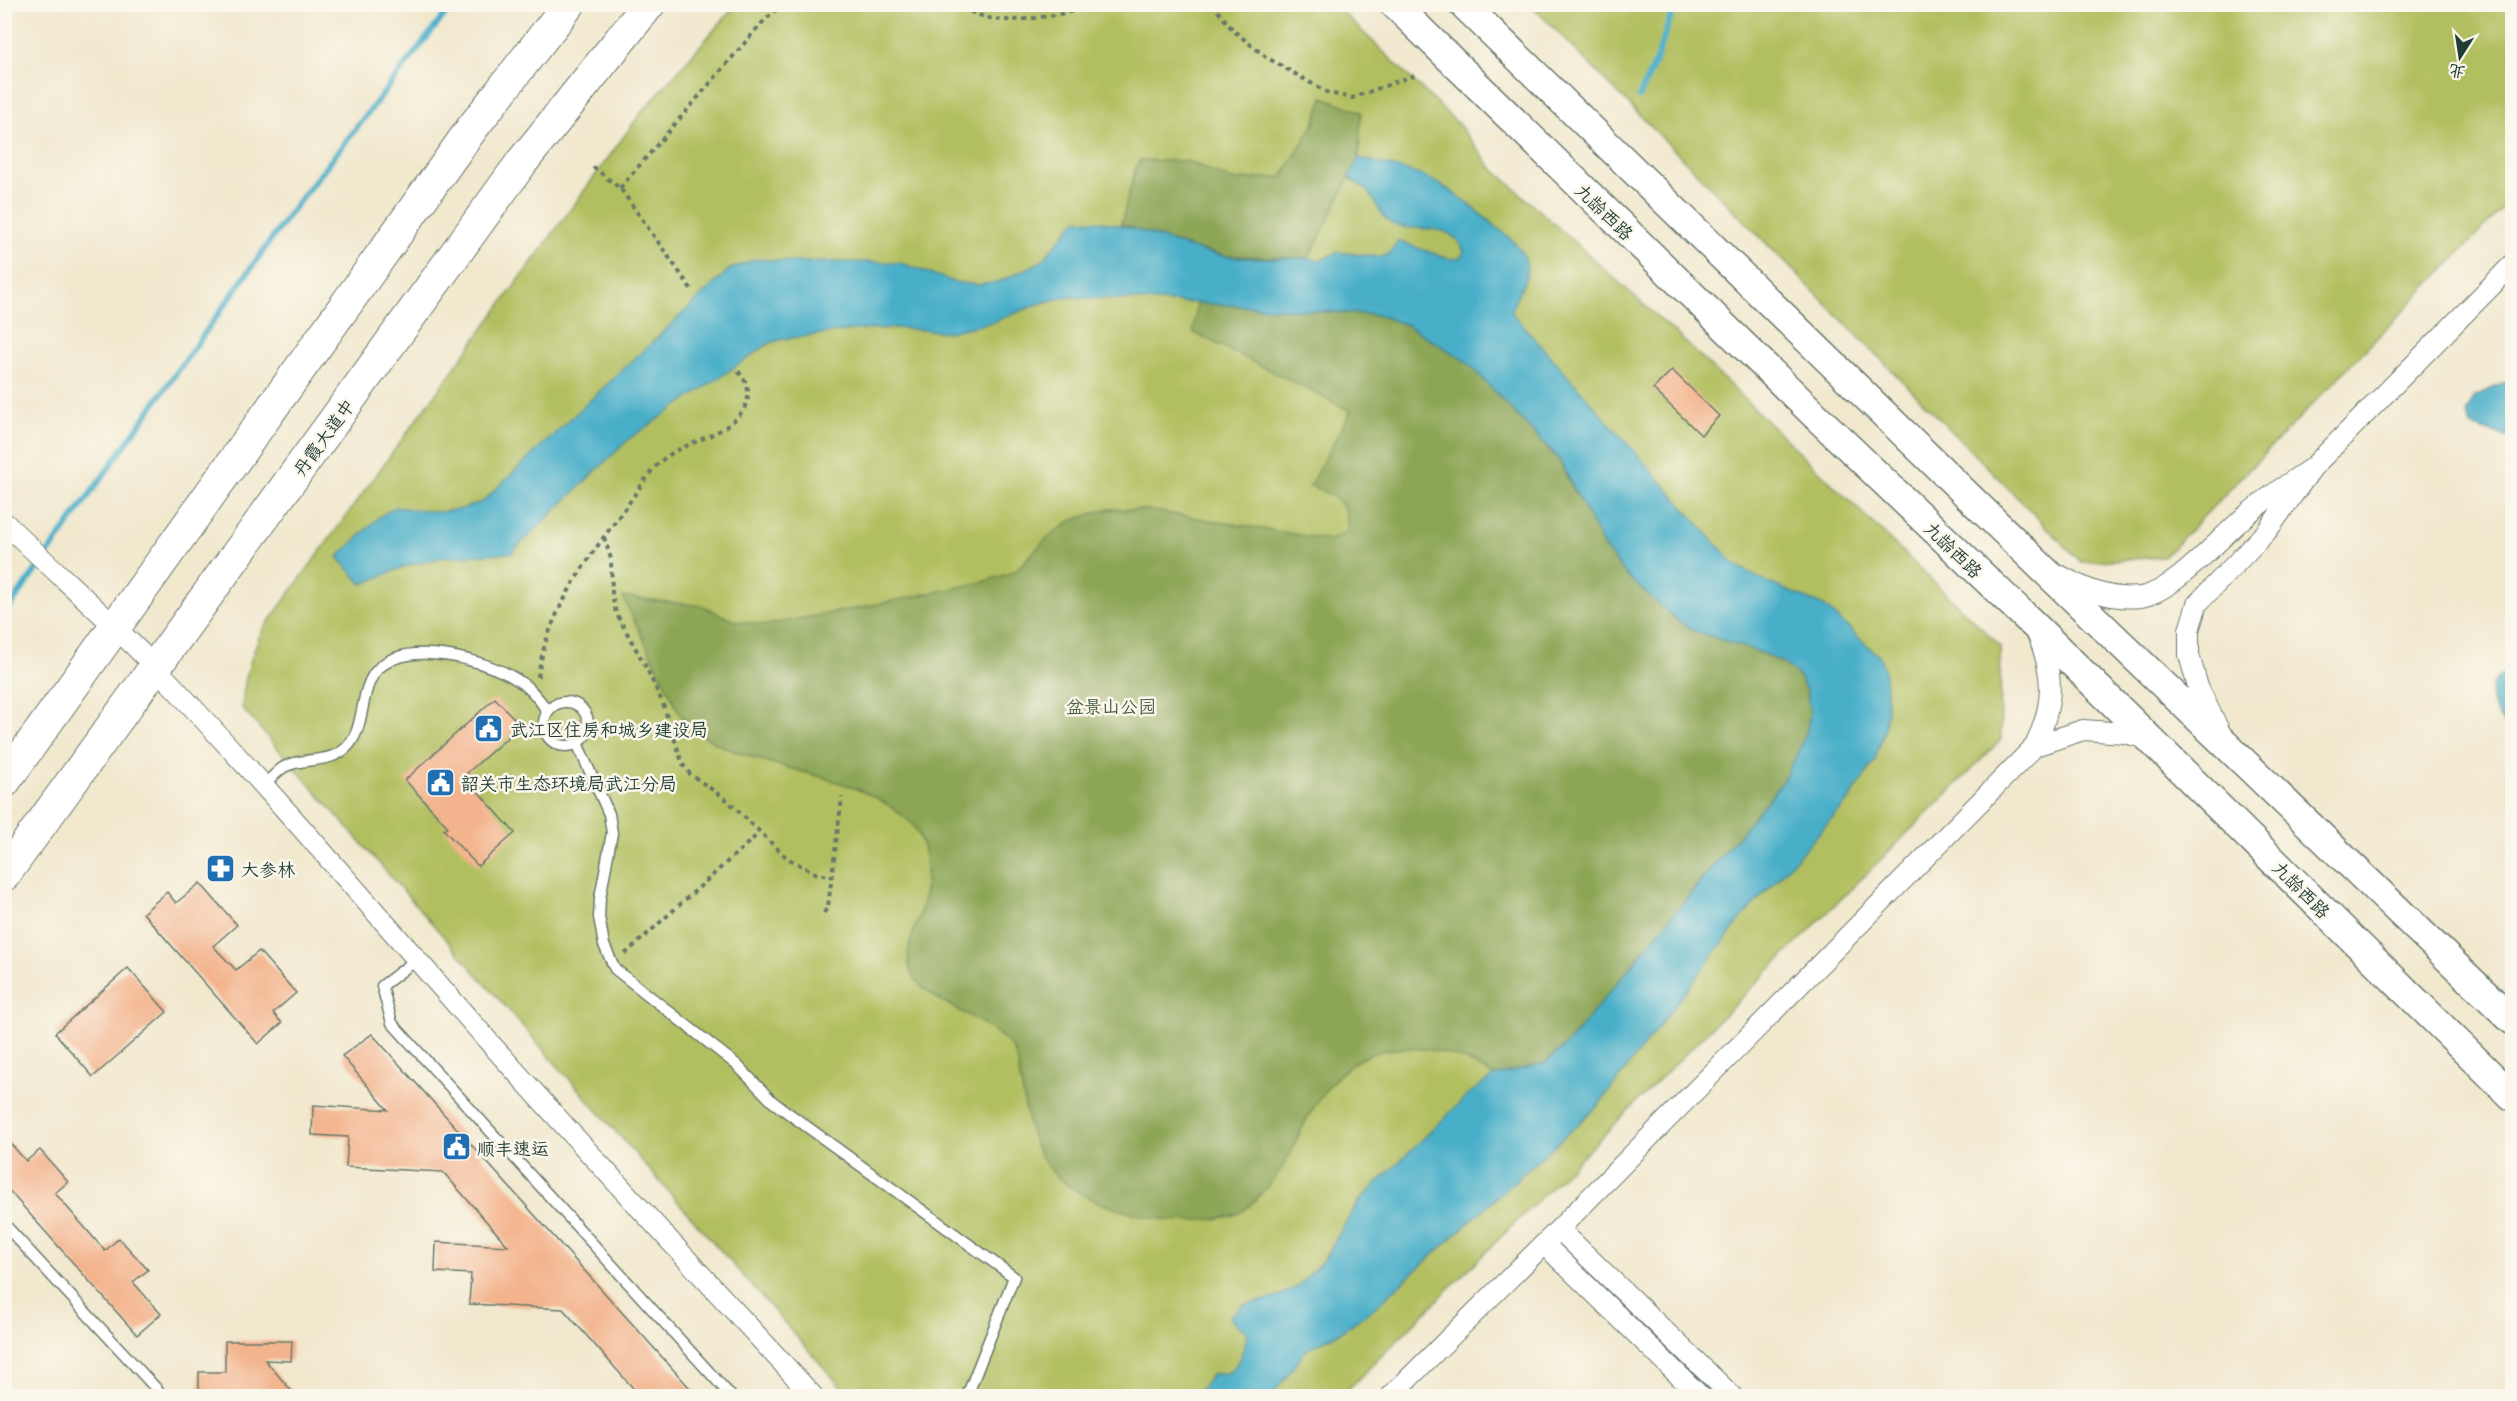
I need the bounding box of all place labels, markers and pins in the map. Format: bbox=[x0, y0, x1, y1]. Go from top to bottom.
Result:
public building icon: 武江区住房和城乡建设局 bbox=[473, 712, 505, 744]
place label: 武江区住房和城乡建设局 bbox=[510, 715, 708, 742]
public building icon: 韶关市生态环境局武江分局 bbox=[424, 766, 456, 798]
place label: 韶关市生态环境局武江分局 bbox=[461, 769, 677, 796]
pharmacy icon: 大参林 bbox=[204, 852, 236, 884]
place label: 大参林 bbox=[241, 855, 295, 882]
public building icon: 顺丰速运 bbox=[440, 1131, 472, 1163]
place label: 顺丰速运 bbox=[477, 1134, 549, 1161]

